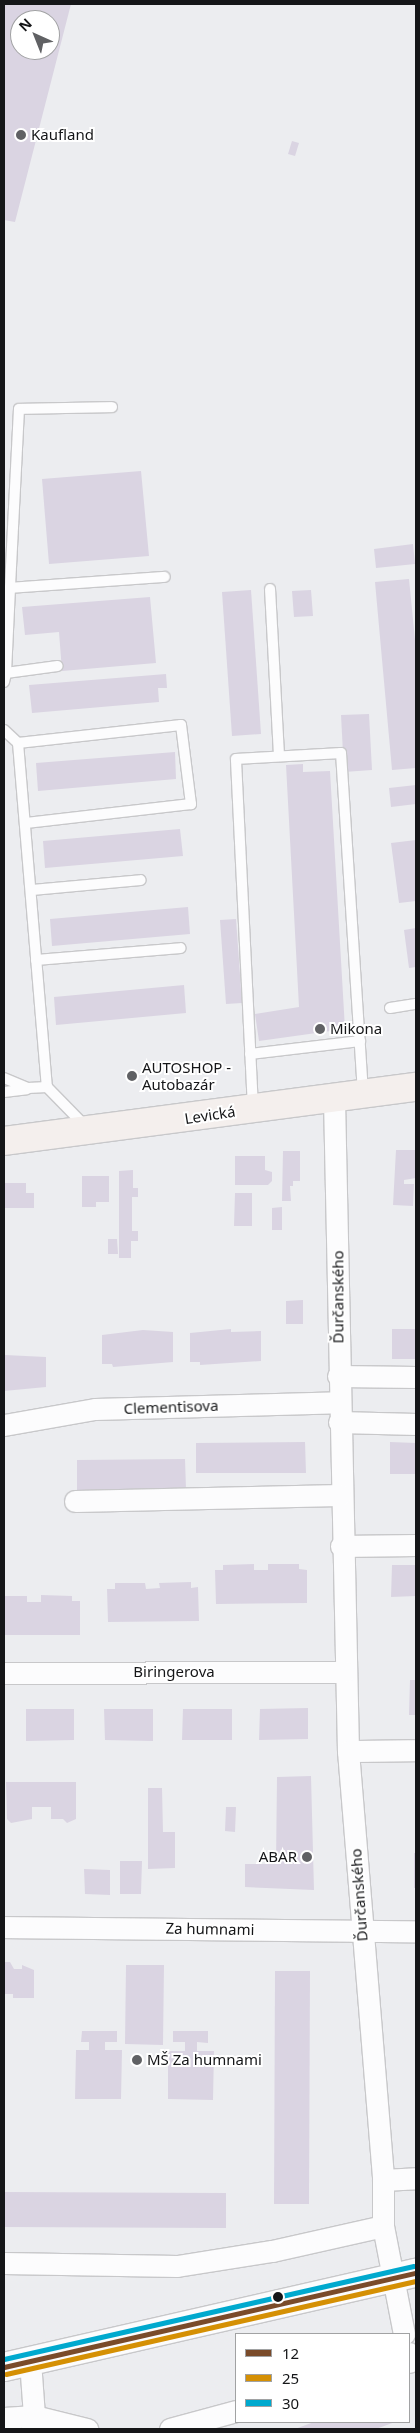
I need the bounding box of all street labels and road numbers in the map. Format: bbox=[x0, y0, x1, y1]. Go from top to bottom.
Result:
street label: Levická bbox=[183, 1102, 237, 1128]
street label: Ďurčanského bbox=[329, 1251, 347, 1343]
street label: Clementisova bbox=[123, 1396, 219, 1418]
street label: Biringerova bbox=[133, 1663, 215, 1681]
street label: Ďurčanského bbox=[347, 1848, 371, 1942]
street label: Za humnami bbox=[165, 1919, 255, 1939]

